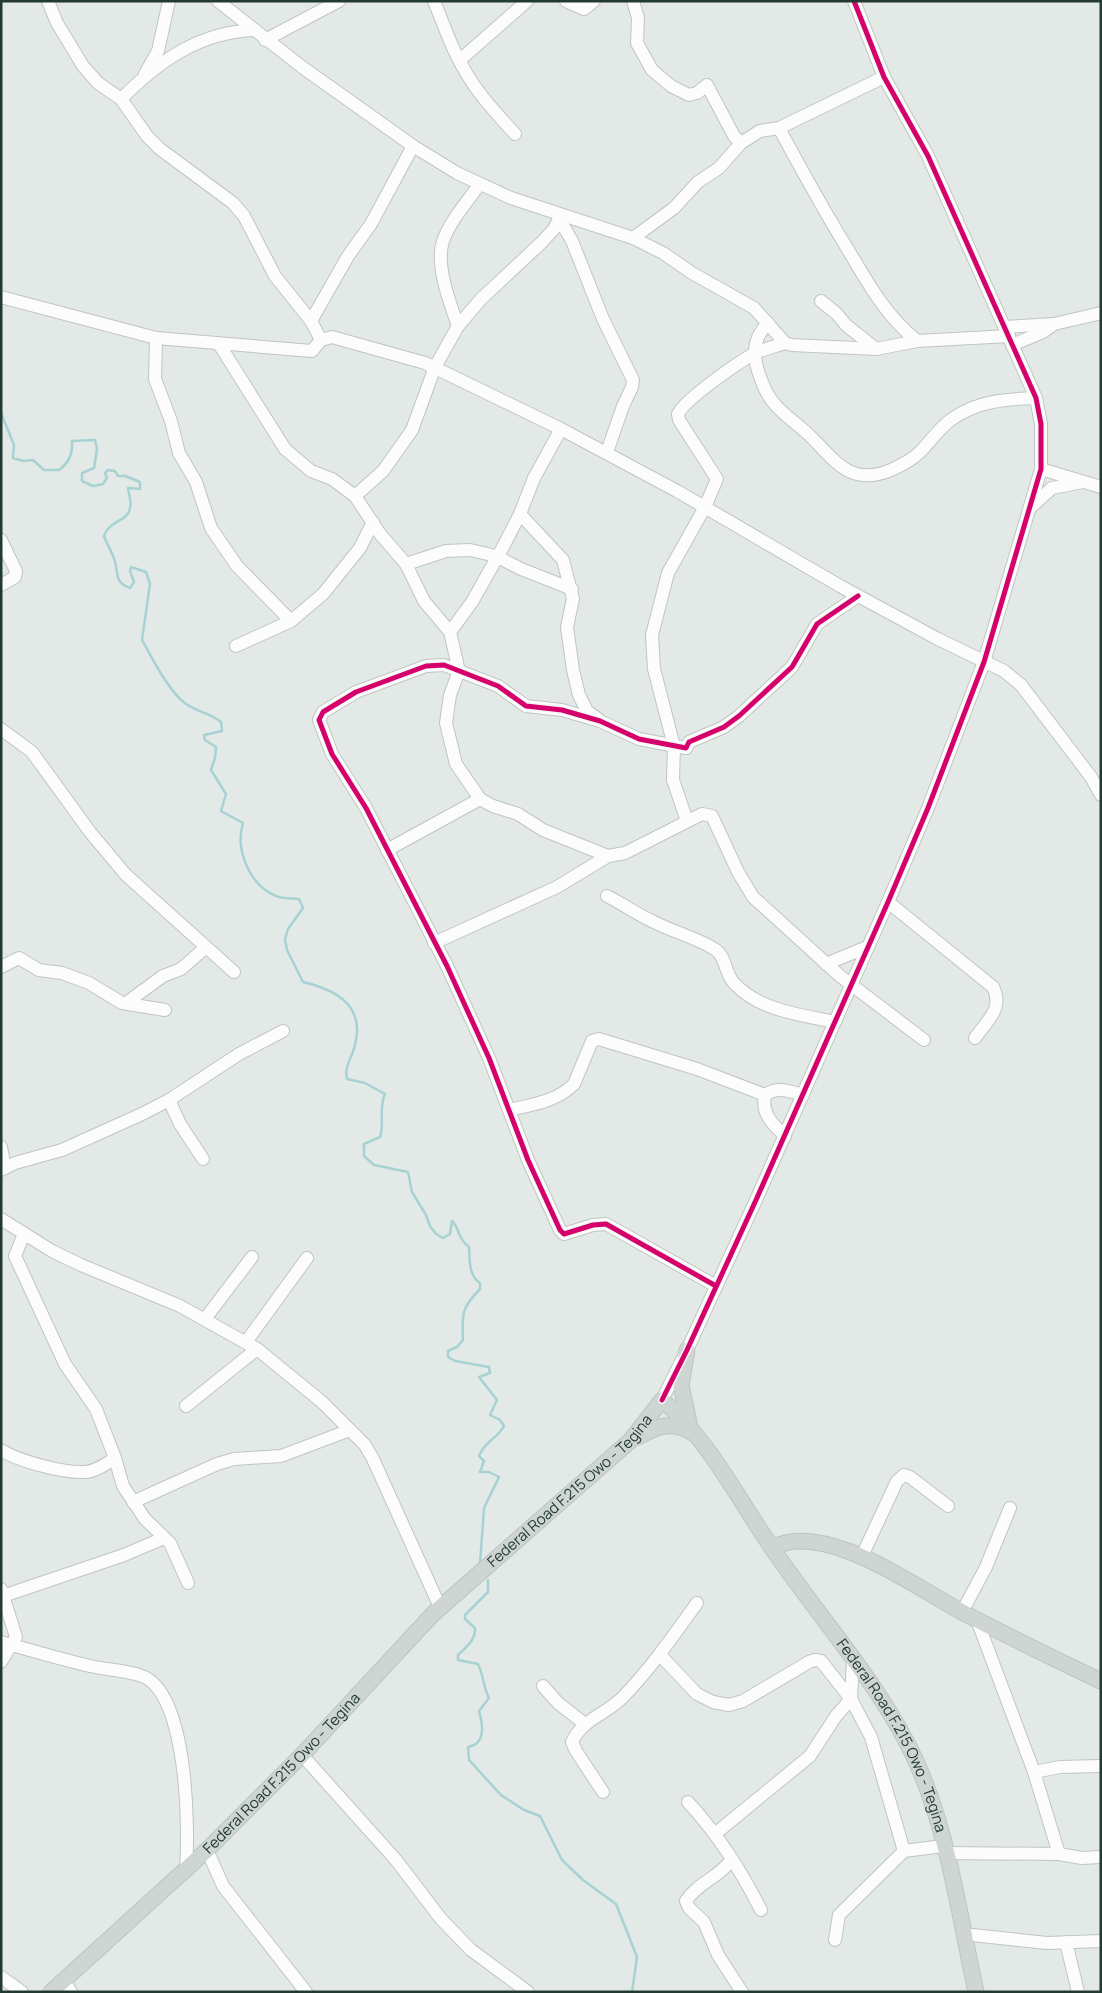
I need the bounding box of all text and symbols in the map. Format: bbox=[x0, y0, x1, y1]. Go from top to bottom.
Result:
street label: Federal Road F.215 Owo - Tegina bbox=[482, 1410, 657, 1572]
street label: Federal Road F.215 Owo - Tegina bbox=[832, 1634, 952, 1835]
street label: Federal Road F.215 Owo - Tegina bbox=[198, 1688, 365, 1858]

